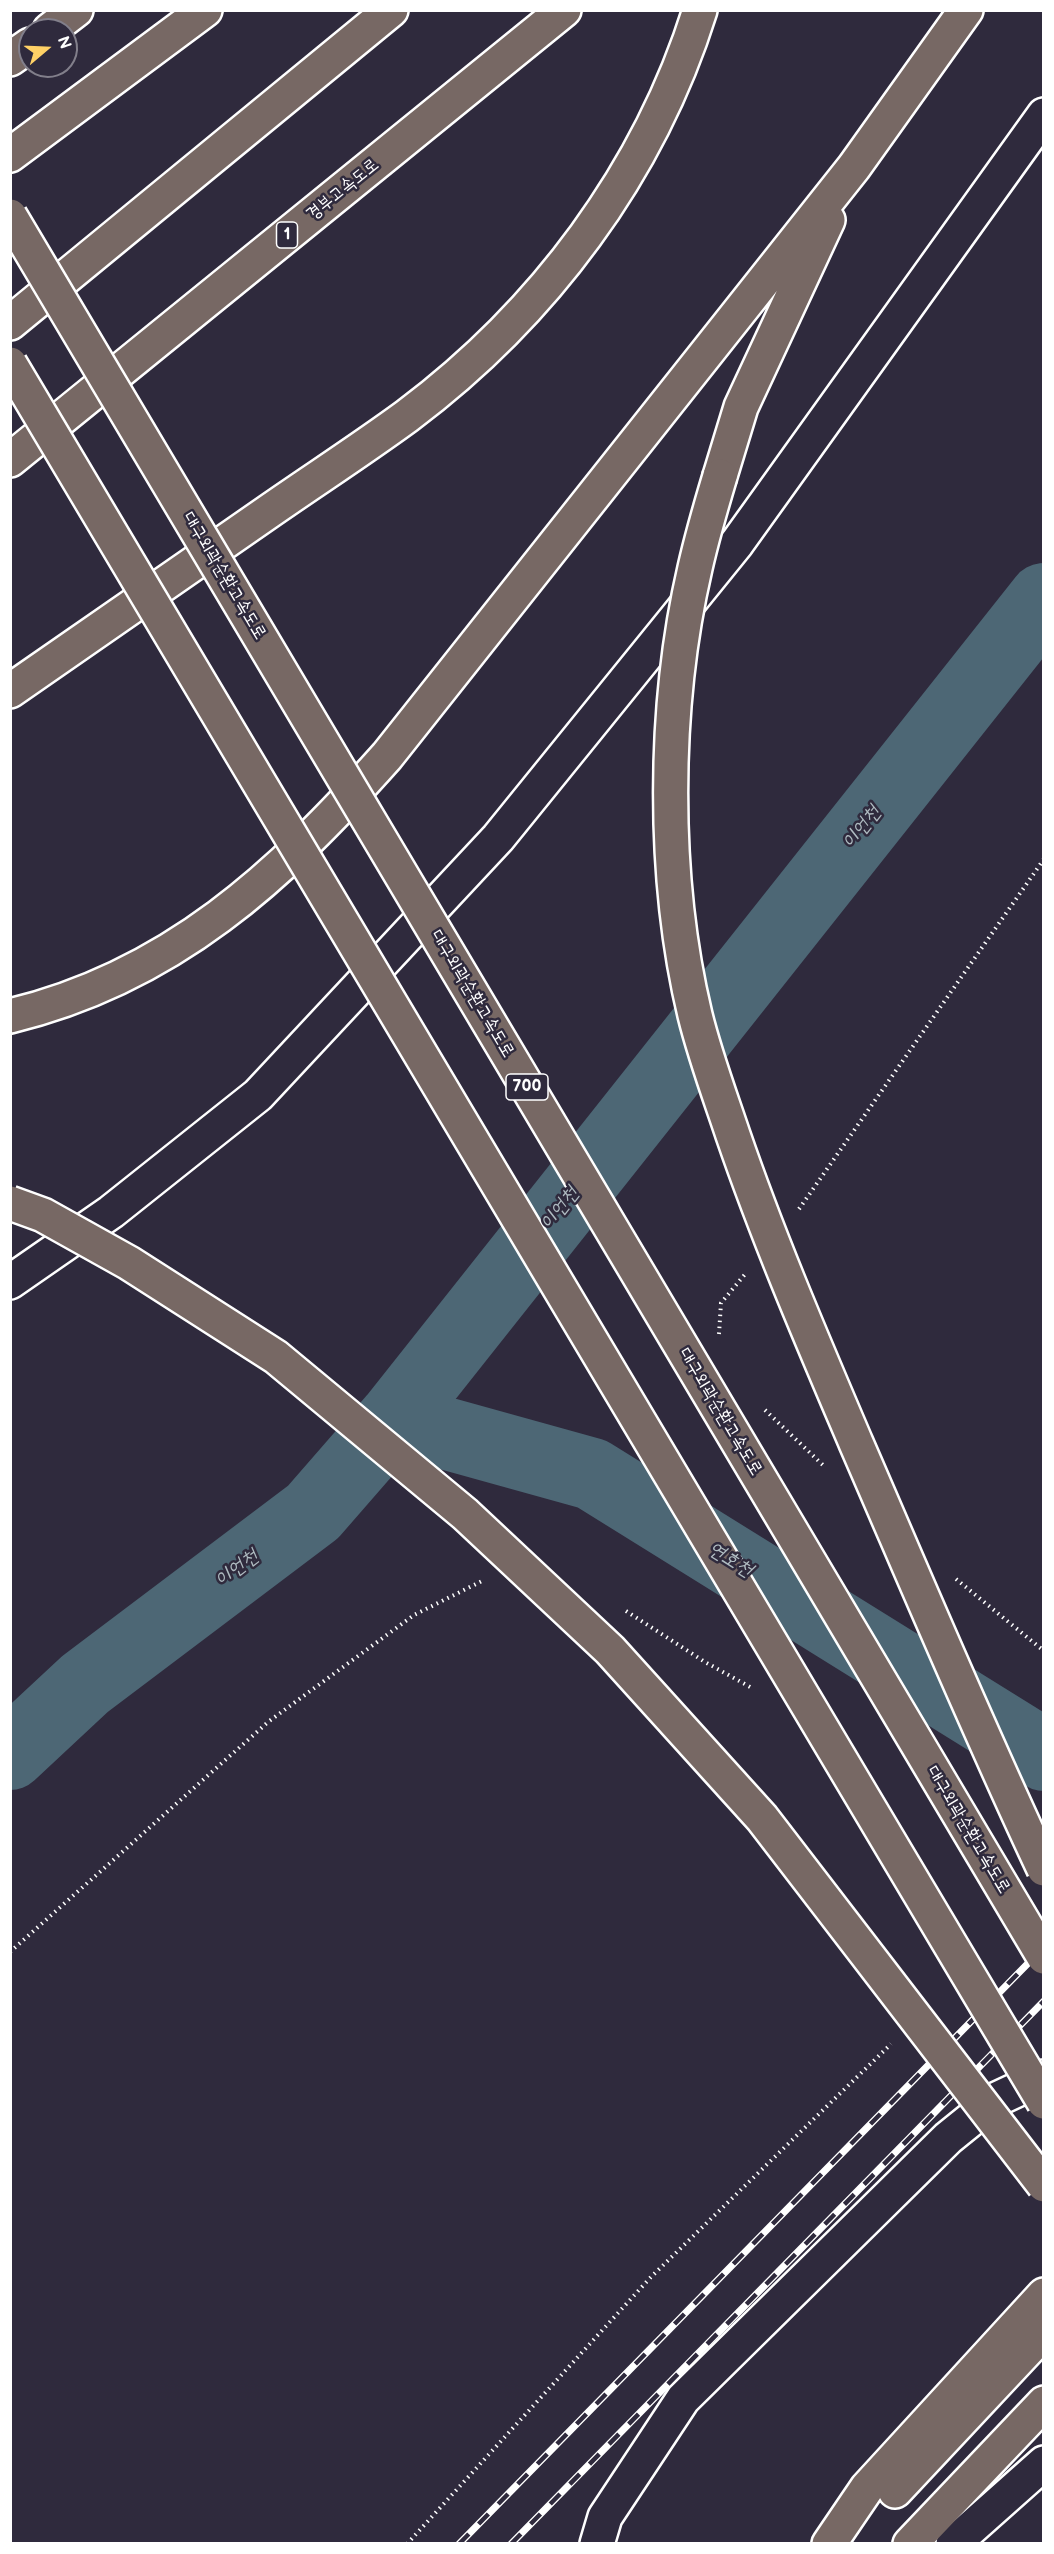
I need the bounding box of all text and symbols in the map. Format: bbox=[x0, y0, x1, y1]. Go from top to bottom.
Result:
north arrow bbox=[18, 18, 78, 78]
text: N bbox=[53, 34, 75, 51]
street label: 경부고속도로 bbox=[302, 154, 384, 226]
road number: 1 bbox=[276, 222, 298, 248]
street label: 대구외곽순환고속도로 bbox=[177, 508, 271, 644]
water label: 이언천 bbox=[838, 802, 886, 854]
street label: 대구외곽순환고속도로 bbox=[425, 926, 519, 1062]
road number: 700 bbox=[506, 1074, 548, 1100]
water label: 이언천 bbox=[536, 1183, 584, 1235]
street label: 대구외곽순환고속도로 bbox=[673, 1344, 767, 1480]
water label: 연호천 bbox=[703, 1537, 757, 1583]
water label: 이언천 bbox=[210, 1545, 264, 1593]
street label: 대구외곽순환고속도로 bbox=[921, 1762, 1015, 1898]

